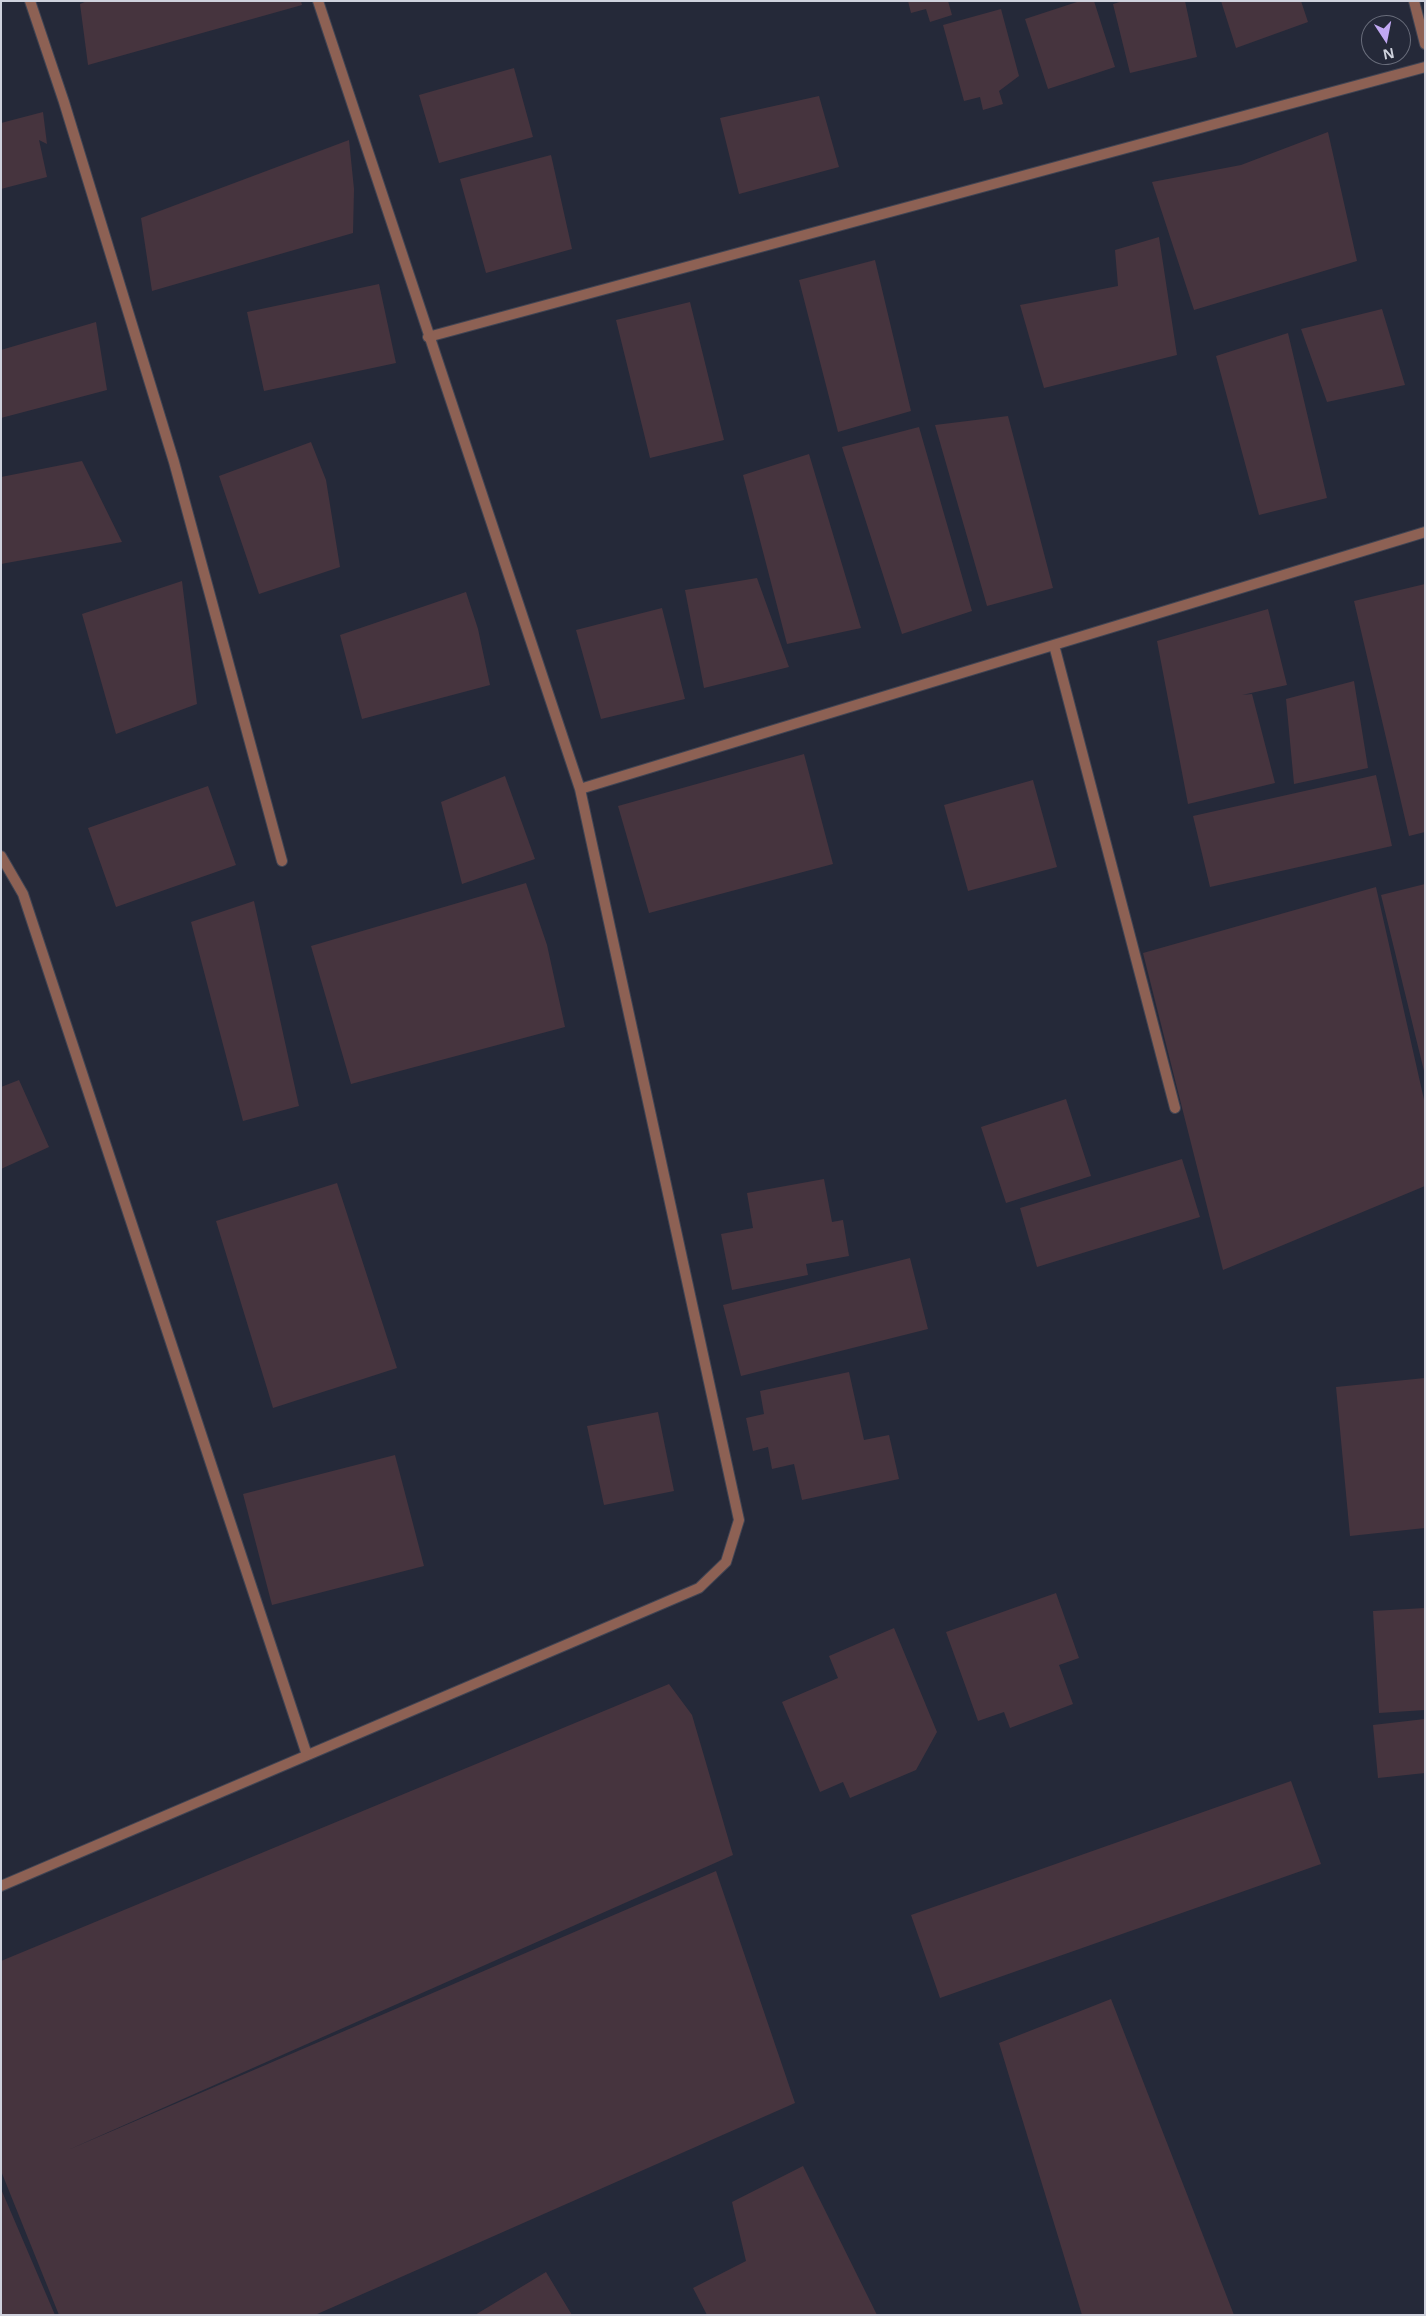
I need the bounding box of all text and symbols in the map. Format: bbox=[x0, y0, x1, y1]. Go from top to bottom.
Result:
north arrow bbox=[1361, 15, 1411, 65]
text: N bbox=[1381, 44, 1396, 65]

